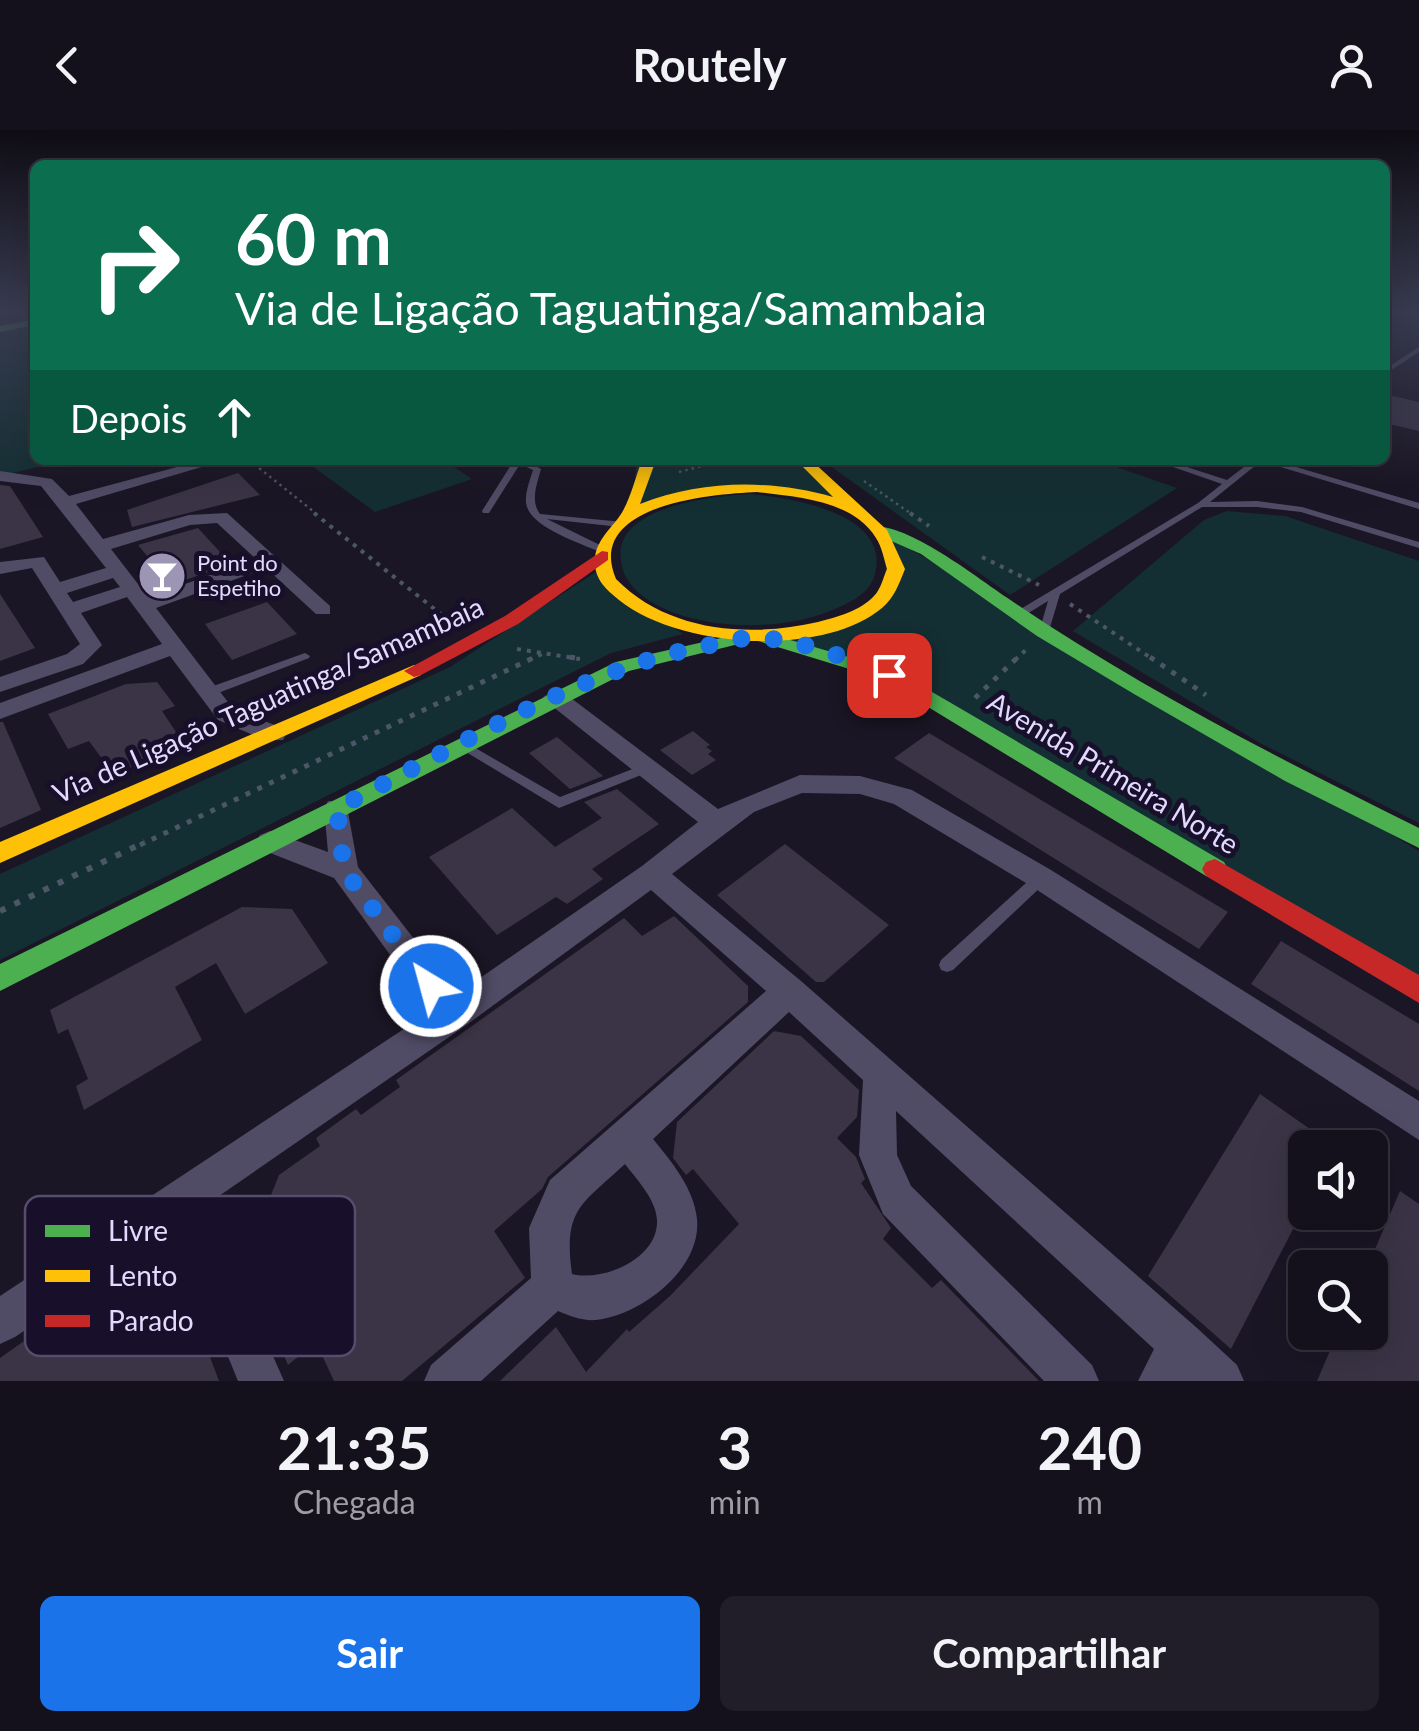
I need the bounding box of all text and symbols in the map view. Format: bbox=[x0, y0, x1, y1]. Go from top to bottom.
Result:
icon: back bbox=[40, 38, 95, 93]
text: Routely bbox=[632, 38, 787, 92]
icon: person bbox=[1324, 38, 1379, 93]
text: 60 m bbox=[235, 196, 392, 280]
icon: right bbox=[70, 200, 200, 330]
text: Via de Ligação Taguatinga/Samambaia bbox=[235, 281, 987, 335]
icon: ahead bbox=[207, 390, 262, 445]
text: Depois bbox=[70, 395, 187, 441]
place label: Point do Espetiho bbox=[197, 549, 281, 601]
bar icon: Point do Espetiho bbox=[136, 550, 188, 602]
street label: Via de Ligação Taguatinga/Samambaia bbox=[47, 588, 488, 810]
pin bbox=[847, 633, 932, 718]
icon: arrive bbox=[862, 648, 917, 703]
street label: Avenida Primeira Norte bbox=[982, 684, 1245, 861]
position arrow bbox=[379, 934, 483, 1038]
map controls bbox=[1288, 1130, 1388, 1350]
button: sound bbox=[1288, 1130, 1388, 1230]
legend bbox=[25, 1196, 355, 1356]
text: Livre bbox=[108, 1213, 168, 1247]
button: search bbox=[1288, 1250, 1388, 1350]
text: Lento bbox=[108, 1258, 177, 1292]
text: Parado bbox=[108, 1303, 194, 1337]
text: 21:35 bbox=[277, 1411, 432, 1483]
text: 3 bbox=[717, 1411, 752, 1483]
text: 240 bbox=[1038, 1411, 1142, 1483]
text: Chegada bbox=[293, 1482, 416, 1521]
text: min bbox=[709, 1482, 761, 1521]
text: m bbox=[1077, 1482, 1103, 1521]
button: Sair bbox=[40, 1596, 700, 1711]
button: Compartilhar bbox=[720, 1596, 1379, 1711]

